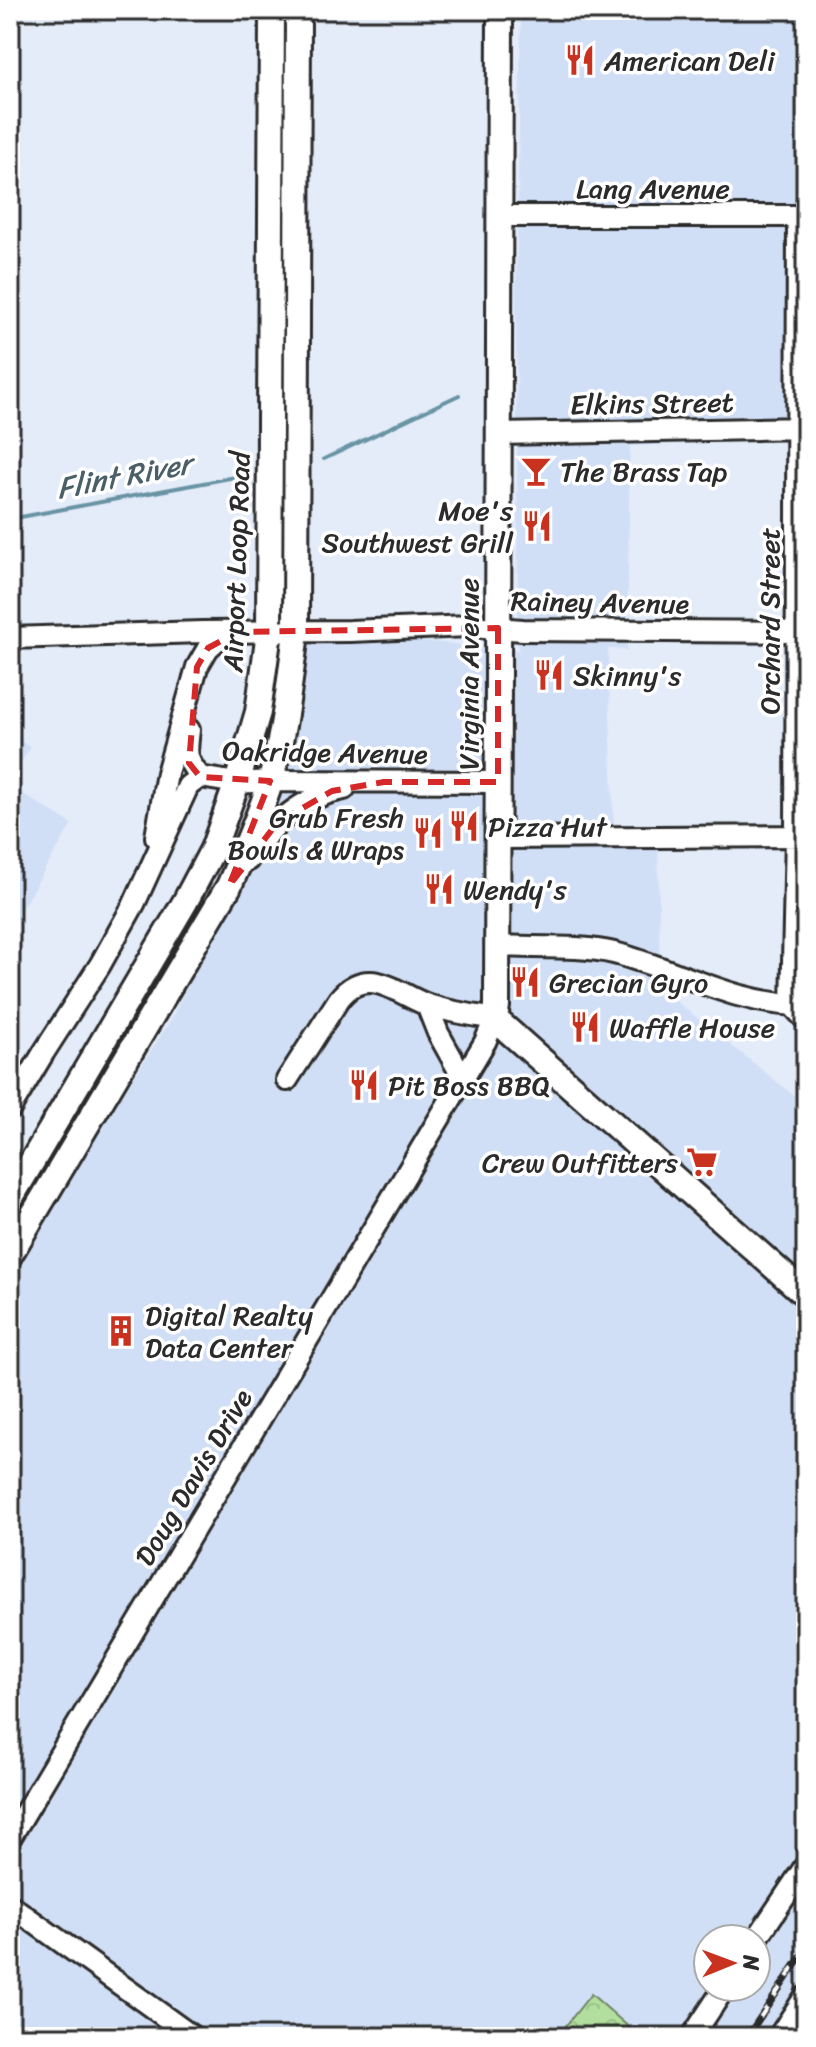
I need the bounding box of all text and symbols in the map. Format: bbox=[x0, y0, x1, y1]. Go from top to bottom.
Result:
place label: American Deli bbox=[603, 36, 776, 85]
restaurant icon: American Deli bbox=[563, 43, 597, 77]
street label: Lang Avenue bbox=[576, 164, 730, 213]
street label: Elkins Street bbox=[570, 378, 734, 429]
water label: Flint River bbox=[52, 435, 202, 516]
place label: The Brass Tap bbox=[560, 447, 727, 496]
street label: Airport Loop Road bbox=[208, 449, 265, 674]
bar icon: The Brass Tap bbox=[519, 454, 553, 488]
place label: Moe's Southwest Grill bbox=[321, 486, 514, 567]
restaurant icon: Moe's Southwest Grill bbox=[520, 509, 554, 543]
street label: Orchard Street bbox=[745, 527, 794, 715]
street label: Rainey Avenue bbox=[510, 576, 690, 629]
street label: Virginia Avenue bbox=[444, 578, 493, 770]
place label: Skinny's bbox=[573, 651, 682, 700]
restaurant icon: Skinny's bbox=[532, 658, 566, 692]
street label: Oakridge Avenue bbox=[222, 726, 428, 779]
place label: Grub Fresh Bowls & Wraps bbox=[228, 793, 405, 874]
place label: Pizza Hut bbox=[488, 802, 608, 851]
restaurant icon: Pizza Hut bbox=[447, 809, 481, 843]
restaurant icon: Grub Fresh Bowls & Wraps bbox=[411, 816, 445, 850]
place label: Wendy's bbox=[463, 865, 567, 914]
restaurant icon: Wendy's bbox=[422, 872, 456, 906]
place label: Grecian Gyro bbox=[549, 958, 708, 1007]
restaurant icon: Grecian Gyro bbox=[508, 965, 542, 999]
place label: Waffle House bbox=[609, 1003, 775, 1052]
restaurant icon: Waffle House bbox=[568, 1010, 602, 1044]
place label: Pit Boss BBQ bbox=[388, 1061, 550, 1110]
restaurant icon: Pit Boss BBQ bbox=[347, 1068, 381, 1102]
place label: Crew Outfitters bbox=[482, 1138, 678, 1187]
supermarket icon: Crew Outfitters bbox=[685, 1145, 719, 1179]
place label: Digital Realty Data Center bbox=[145, 1291, 314, 1372]
building icon: Digital Realty Data Center bbox=[104, 1314, 138, 1348]
street label: Doug Davis Drive bbox=[121, 1379, 266, 1576]
north arrow bbox=[692, 1923, 772, 2003]
text: N bbox=[732, 1954, 771, 1971]

